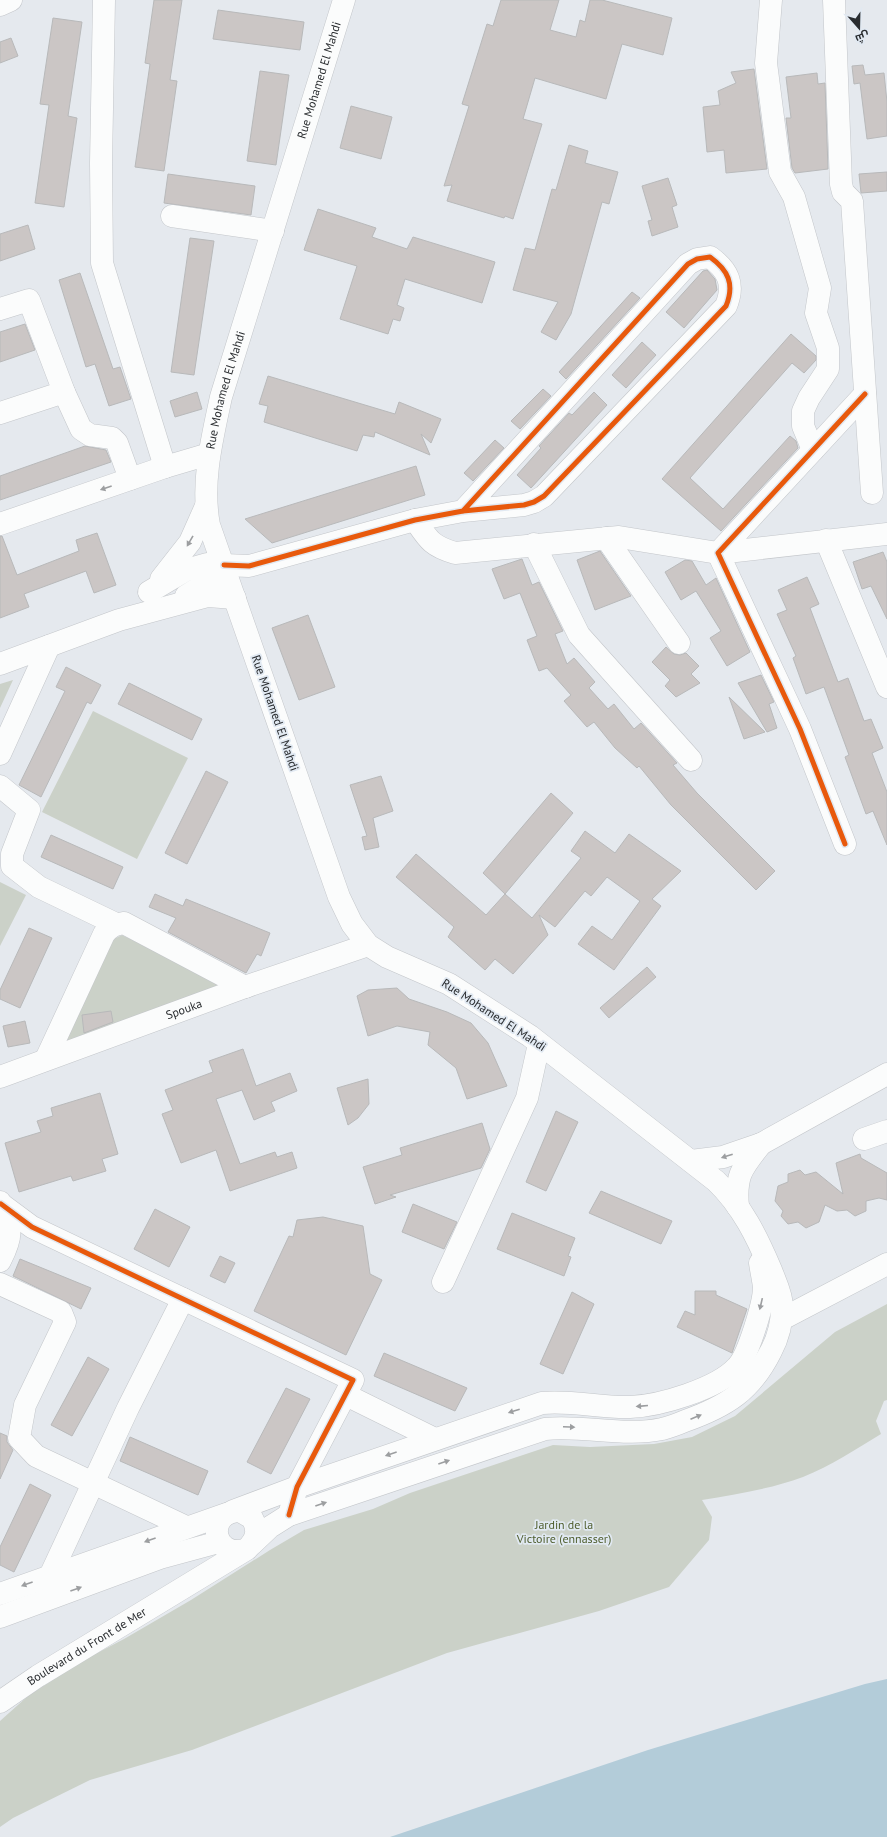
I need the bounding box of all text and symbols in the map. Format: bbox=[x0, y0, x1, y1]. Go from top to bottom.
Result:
north arrow bbox=[839, 8, 879, 48]
street label: Rue Mohamed El Mahdi bbox=[293, 20, 344, 140]
text: ش bbox=[853, 28, 871, 46]
street label: Rue Mohamed El Mahdi bbox=[202, 329, 248, 450]
one-way arrow bbox=[99, 485, 111, 491]
one-way arrow bbox=[186, 535, 193, 547]
street label: Rue Mohamed El Mahdi bbox=[249, 653, 302, 773]
street label: Rue Mohamed El Mahdi bbox=[439, 975, 549, 1054]
street label: Spouka bbox=[164, 995, 204, 1022]
one-way arrow bbox=[721, 1153, 733, 1159]
one-way arrow bbox=[757, 1298, 763, 1310]
one-way arrow bbox=[636, 1403, 648, 1409]
one-way arrow bbox=[508, 1408, 520, 1414]
one-way arrow bbox=[691, 1413, 703, 1419]
one-way arrow bbox=[563, 1424, 575, 1431]
one-way arrow bbox=[385, 1451, 397, 1457]
one-way arrow bbox=[439, 1458, 451, 1464]
one-way arrow bbox=[316, 1501, 328, 1507]
park label: Jardin de la Victoire (ennasser) bbox=[516, 1517, 611, 1546]
one-way arrow bbox=[143, 1537, 155, 1543]
one-way arrow bbox=[21, 1581, 33, 1587]
one-way arrow bbox=[71, 1585, 83, 1591]
street label: Boulevard du Front de Mer bbox=[24, 1604, 149, 1688]

